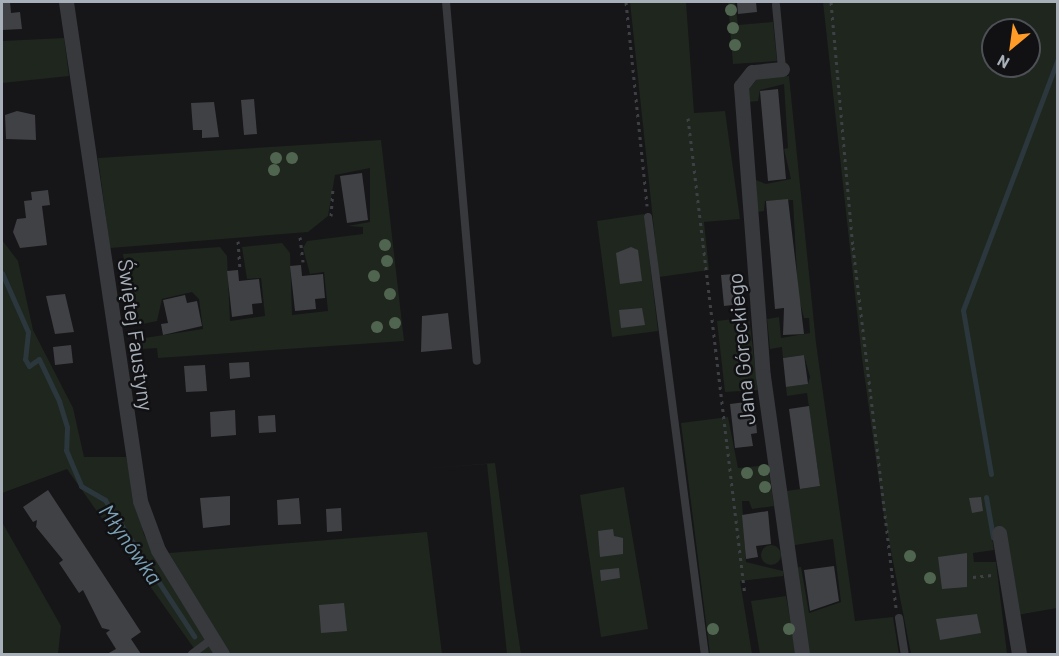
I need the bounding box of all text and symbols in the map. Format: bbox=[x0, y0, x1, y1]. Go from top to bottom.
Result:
north arrow bbox=[981, 18, 1041, 78]
text: N bbox=[994, 52, 1012, 73]
street label: Świętej Faustyny bbox=[113, 257, 159, 413]
street label: Jana Góreckiego bbox=[722, 272, 760, 426]
water label: Młynówka bbox=[94, 499, 168, 589]

